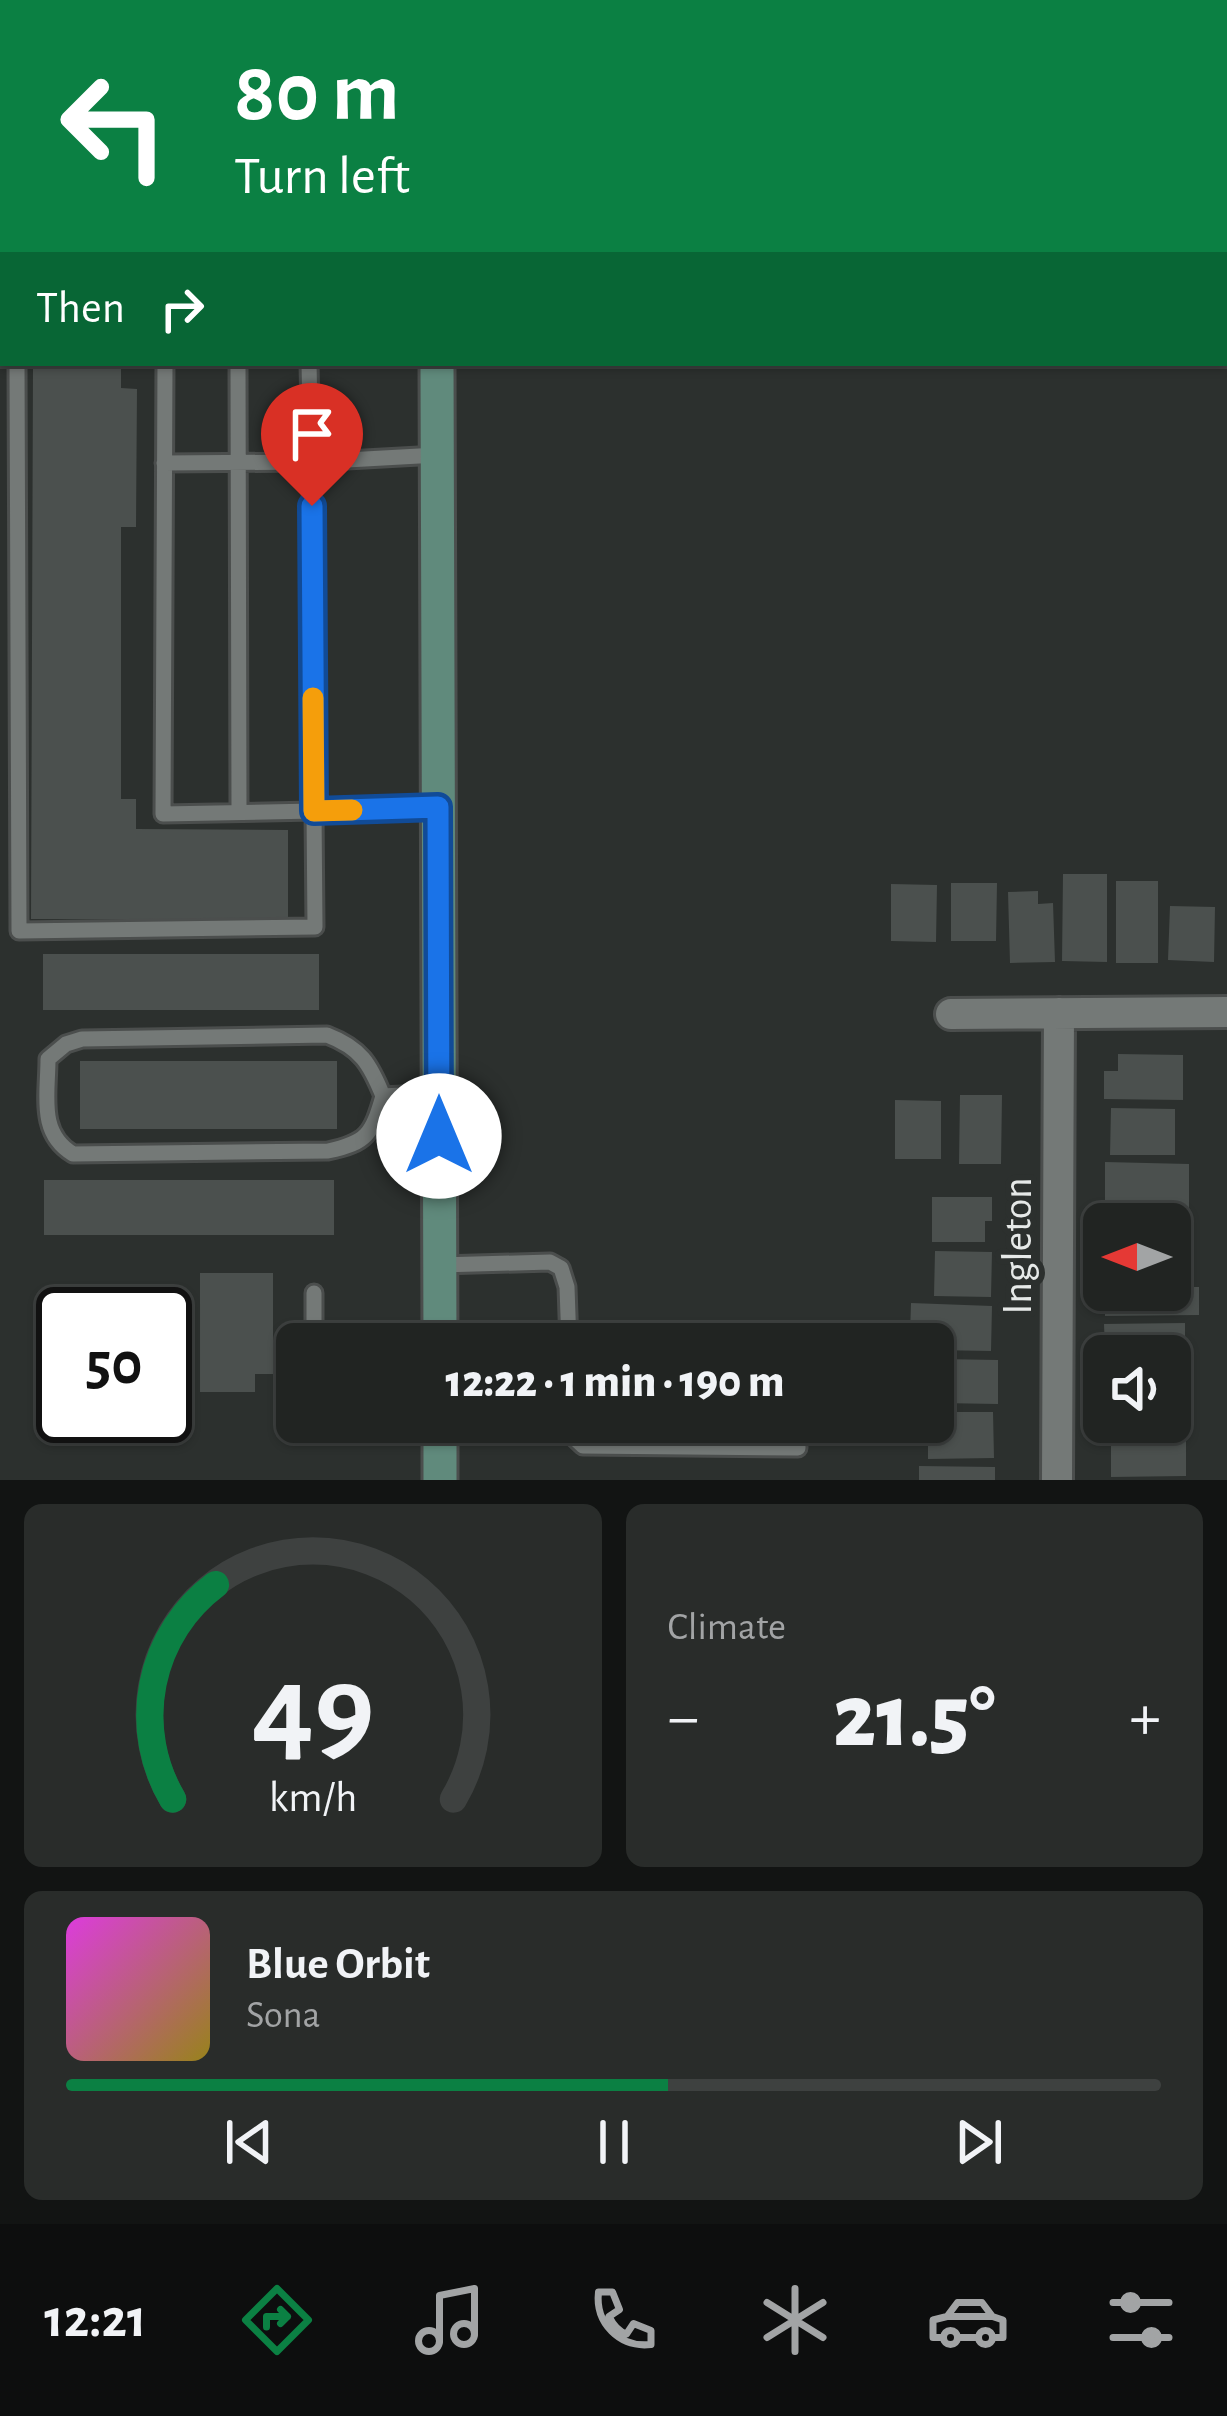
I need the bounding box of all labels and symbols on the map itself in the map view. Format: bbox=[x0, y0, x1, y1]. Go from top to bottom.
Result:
pin bbox=[261, 383, 363, 506]
position arrow bbox=[376, 1073, 502, 1199]
street label: Ingleton bbox=[997, 1177, 1039, 1315]
north arrow bbox=[1083, 1203, 1191, 1311]
speed limit sign: 50 bbox=[36, 1287, 192, 1443]

